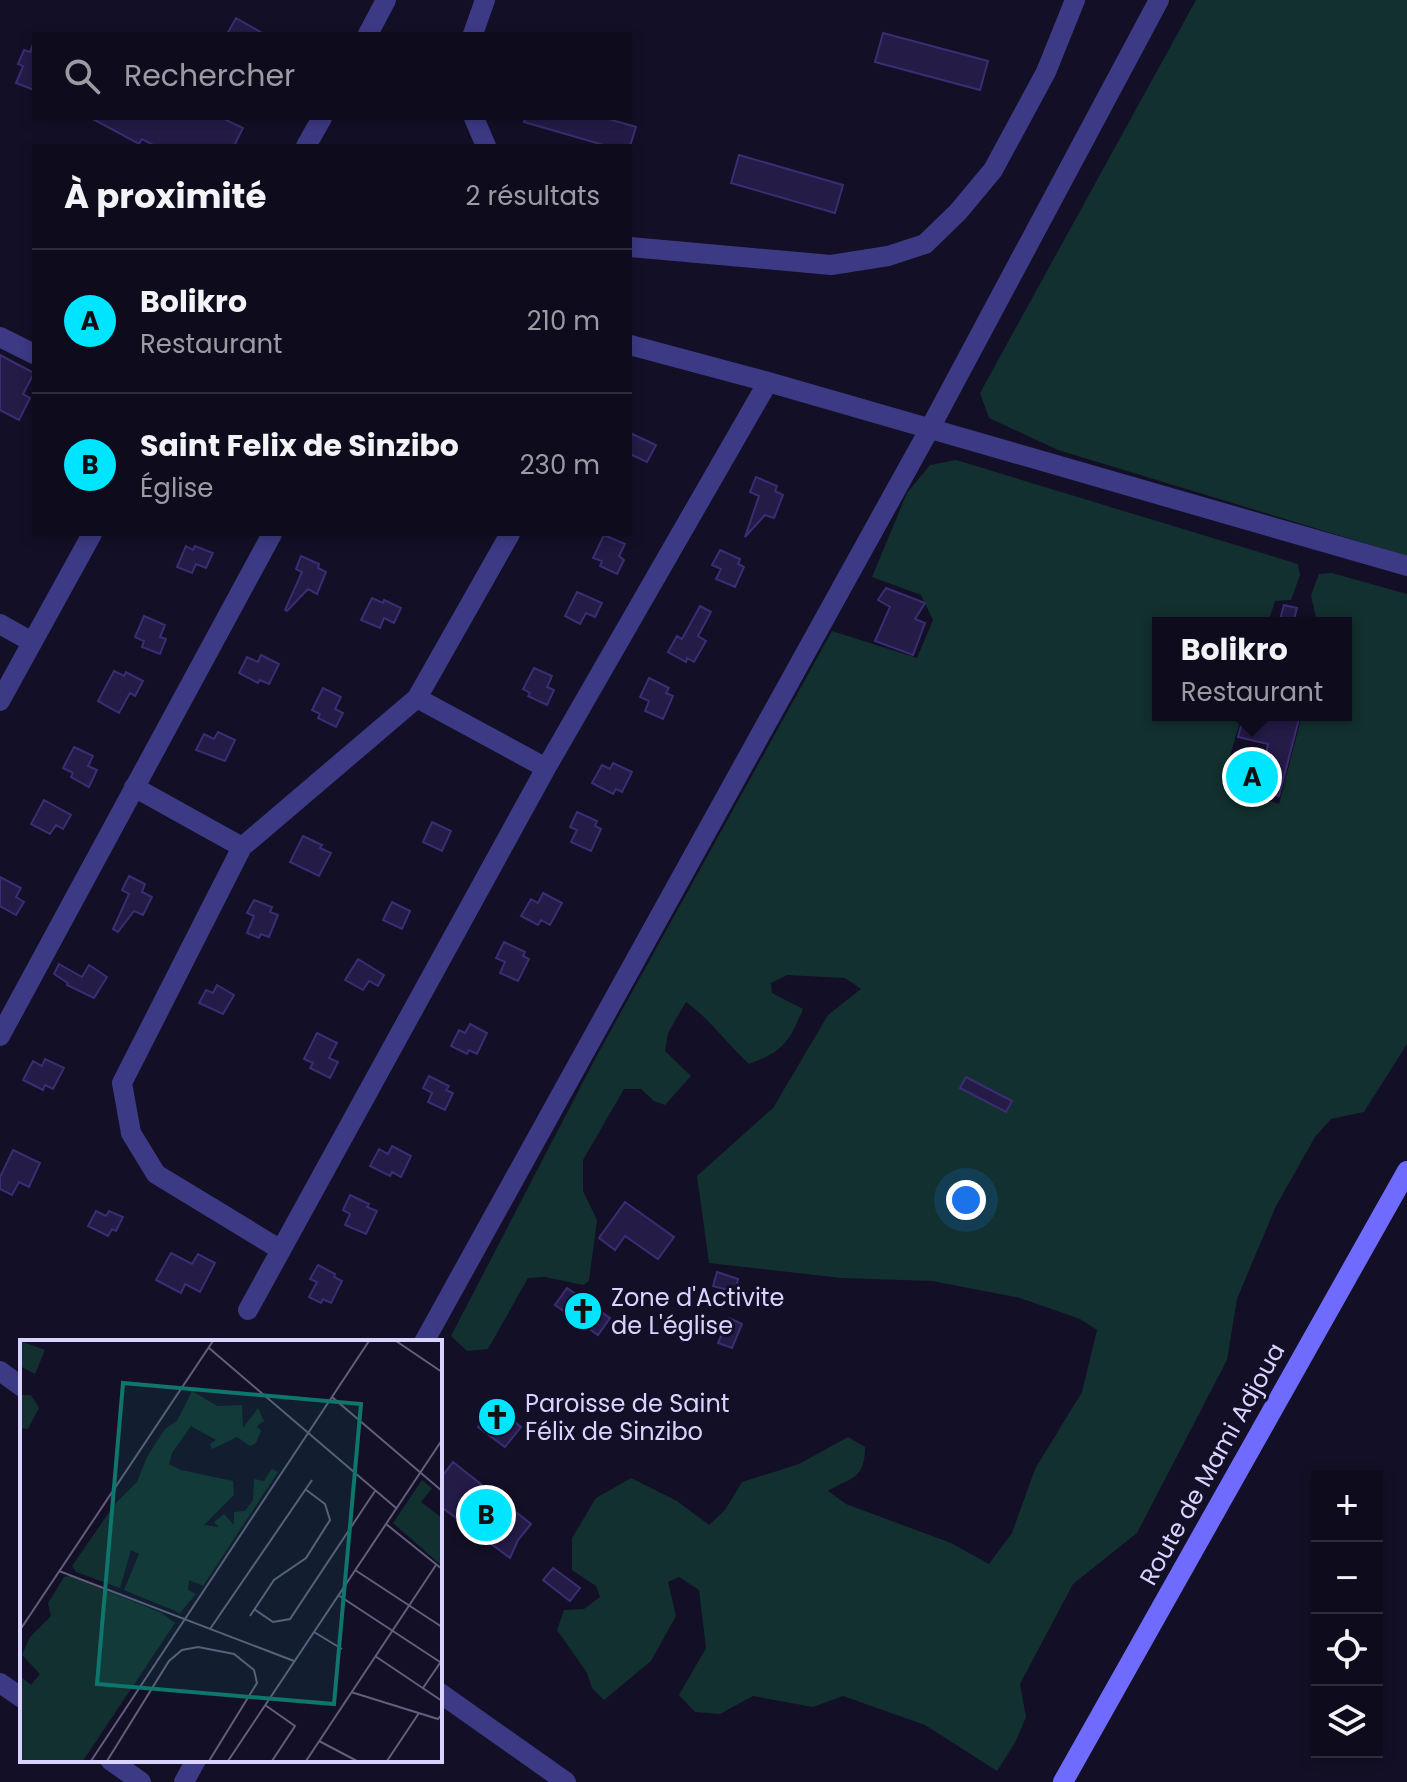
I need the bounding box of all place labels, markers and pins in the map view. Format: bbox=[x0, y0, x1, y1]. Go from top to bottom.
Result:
pin: A bbox=[1226, 747, 1278, 807]
place label: Zone d'Activite de L'église bbox=[611, 1281, 784, 1342]
church icon: Zone d'Activite de L'église bbox=[562, 1290, 604, 1332]
place label: Paroisse de Saint Félix de Sinzibo bbox=[525, 1387, 730, 1448]
church icon: Paroisse de Saint Félix de Sinzibo bbox=[476, 1396, 518, 1438]
pin: B bbox=[460, 1485, 512, 1545]

